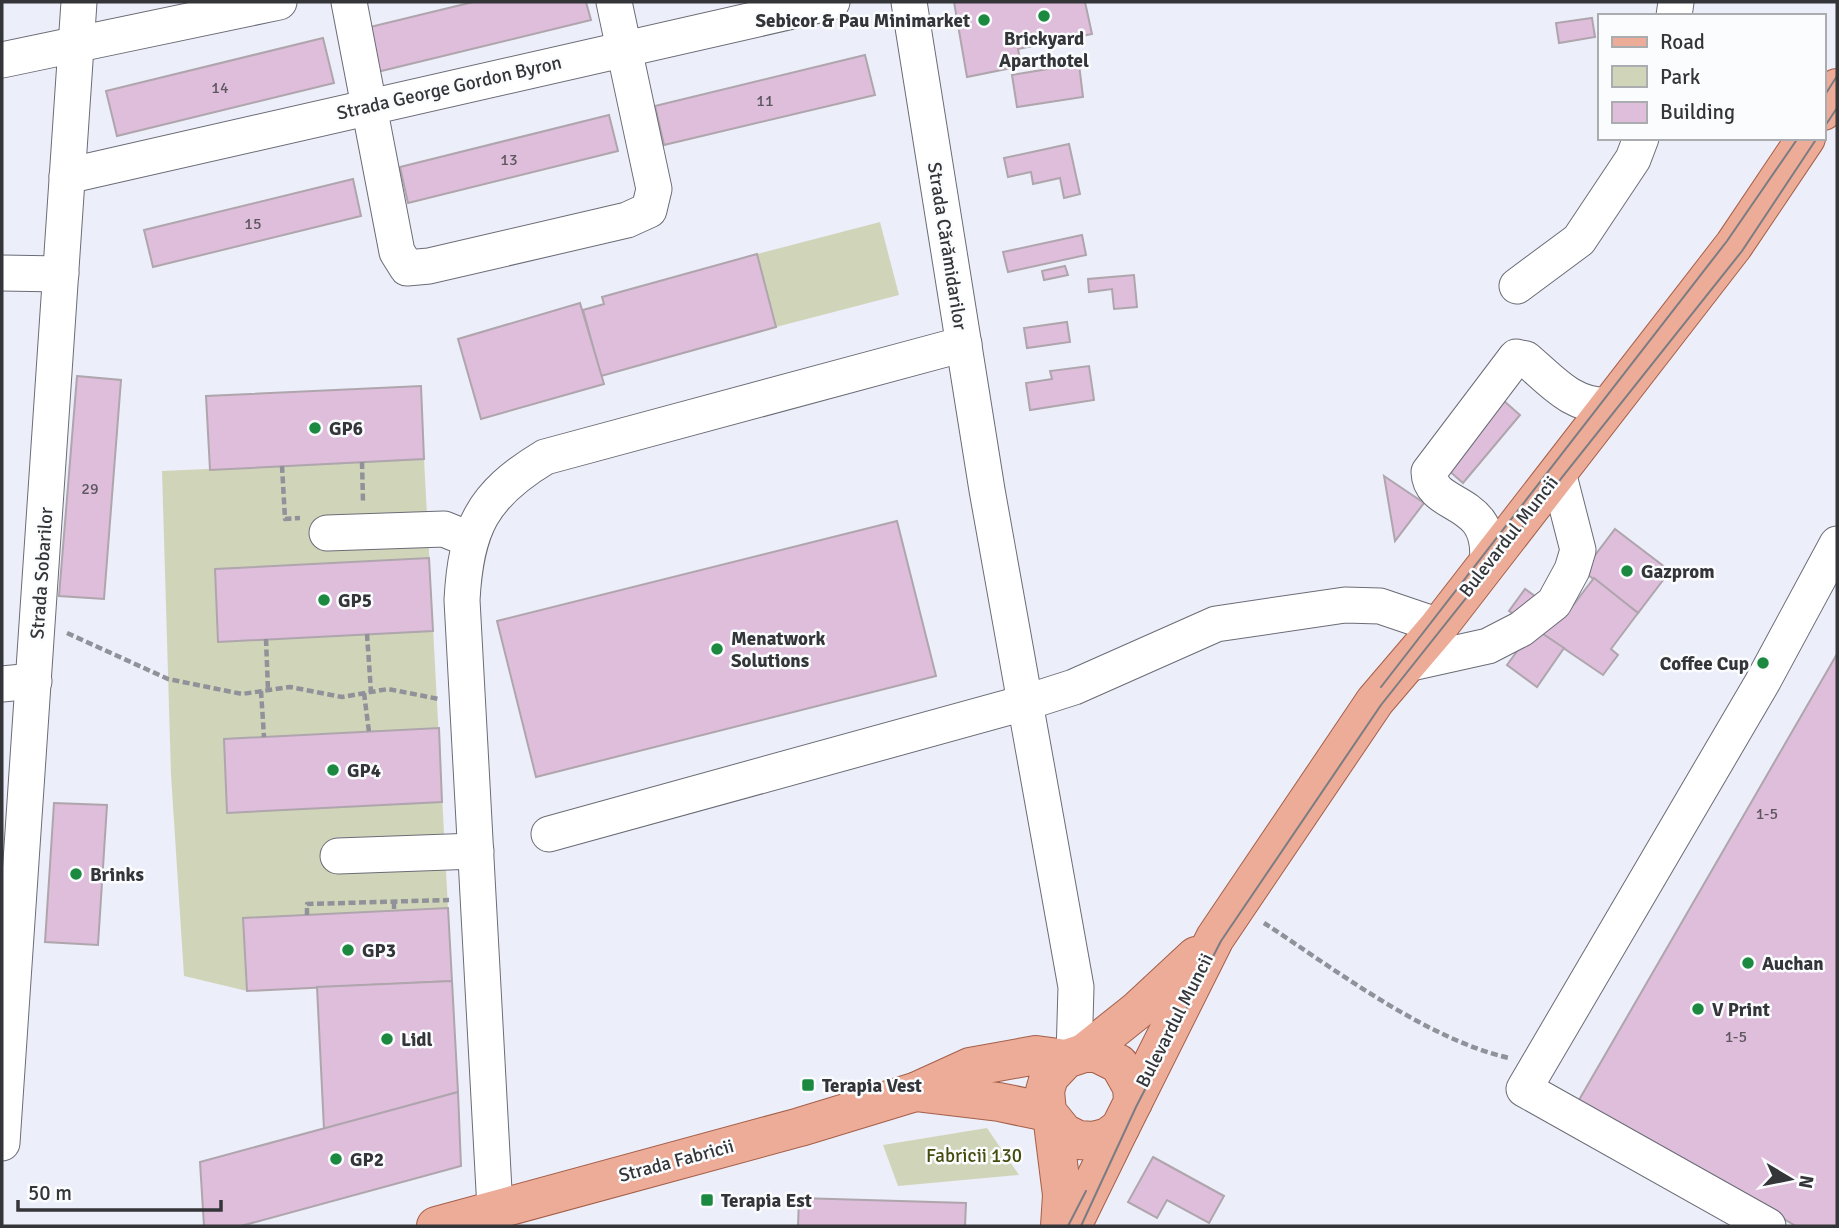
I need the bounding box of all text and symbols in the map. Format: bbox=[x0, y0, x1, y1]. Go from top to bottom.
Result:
marker: Brickyard Aparthotel bbox=[1036, 8, 1052, 24]
place label: Sebicor & Pau Minimarket bbox=[755, 9, 970, 33]
marker: Sebicor & Pau Minimarket bbox=[976, 12, 992, 28]
legend bbox=[1598, 14, 1825, 140]
place label: Brickyard Aparthotel bbox=[999, 27, 1089, 73]
text: Road bbox=[1660, 29, 1705, 55]
street label: Strada George Gordon Byron bbox=[334, 50, 564, 126]
text: Park bbox=[1660, 64, 1701, 90]
house number: 14 bbox=[211, 78, 229, 98]
house number: 11 bbox=[756, 91, 774, 111]
text: Building bbox=[1660, 99, 1735, 125]
house number: 13 bbox=[500, 150, 518, 170]
street label: Strada Cărămidarilor bbox=[922, 160, 972, 332]
house number: 15 bbox=[244, 214, 262, 234]
place label: GP6 bbox=[329, 417, 363, 441]
marker: GP6 bbox=[307, 420, 323, 436]
street label: Bulevardul Muncii bbox=[1454, 471, 1564, 602]
house number: 29 bbox=[81, 479, 99, 499]
street label: Strada Sobarilor bbox=[25, 506, 59, 640]
place label: Gazprom bbox=[1641, 560, 1715, 584]
marker: Gazprom bbox=[1619, 563, 1635, 579]
place label: GP5 bbox=[338, 589, 372, 613]
marker: GP5 bbox=[316, 592, 332, 608]
place label: Menatwork Solutions bbox=[731, 627, 825, 673]
marker: Menatwork Solutions bbox=[709, 641, 725, 657]
place label: Coffee Cup bbox=[1660, 652, 1749, 676]
marker: Coffee Cup bbox=[1755, 655, 1771, 671]
place label: GP4 bbox=[347, 759, 381, 783]
marker: GP4 bbox=[325, 762, 341, 778]
house number: 1-5 bbox=[1756, 804, 1778, 824]
place label: Brinks bbox=[90, 863, 144, 887]
marker: Brinks bbox=[68, 866, 84, 882]
place label: GP3 bbox=[362, 939, 396, 963]
marker: GP3 bbox=[340, 942, 356, 958]
street label: Bulevardul Muncii bbox=[1131, 949, 1219, 1092]
place label: Auchan bbox=[1762, 952, 1824, 976]
marker: Auchan bbox=[1740, 955, 1756, 971]
place label: V Print bbox=[1712, 998, 1770, 1022]
marker: V Print bbox=[1690, 1001, 1706, 1017]
house number: 1-5 bbox=[1725, 1027, 1747, 1047]
place label: Lidl bbox=[401, 1028, 433, 1052]
marker: Lidl bbox=[379, 1031, 395, 1047]
place label: Terapia Vest bbox=[822, 1074, 922, 1098]
marker: Terapia Vest bbox=[800, 1077, 816, 1093]
street label: Strada Fabricii bbox=[616, 1134, 737, 1188]
park label: Fabricii 130 bbox=[926, 1144, 1022, 1168]
north arrow bbox=[1755, 1144, 1825, 1214]
place label: GP2 bbox=[350, 1148, 384, 1172]
marker: GP2 bbox=[328, 1151, 344, 1167]
scale bar bbox=[18, 1168, 220, 1212]
text: N bbox=[1793, 1173, 1819, 1190]
text: 50 m bbox=[28, 1180, 72, 1206]
place label: Terapia Est bbox=[721, 1189, 812, 1213]
marker: Terapia Est bbox=[699, 1192, 715, 1208]

